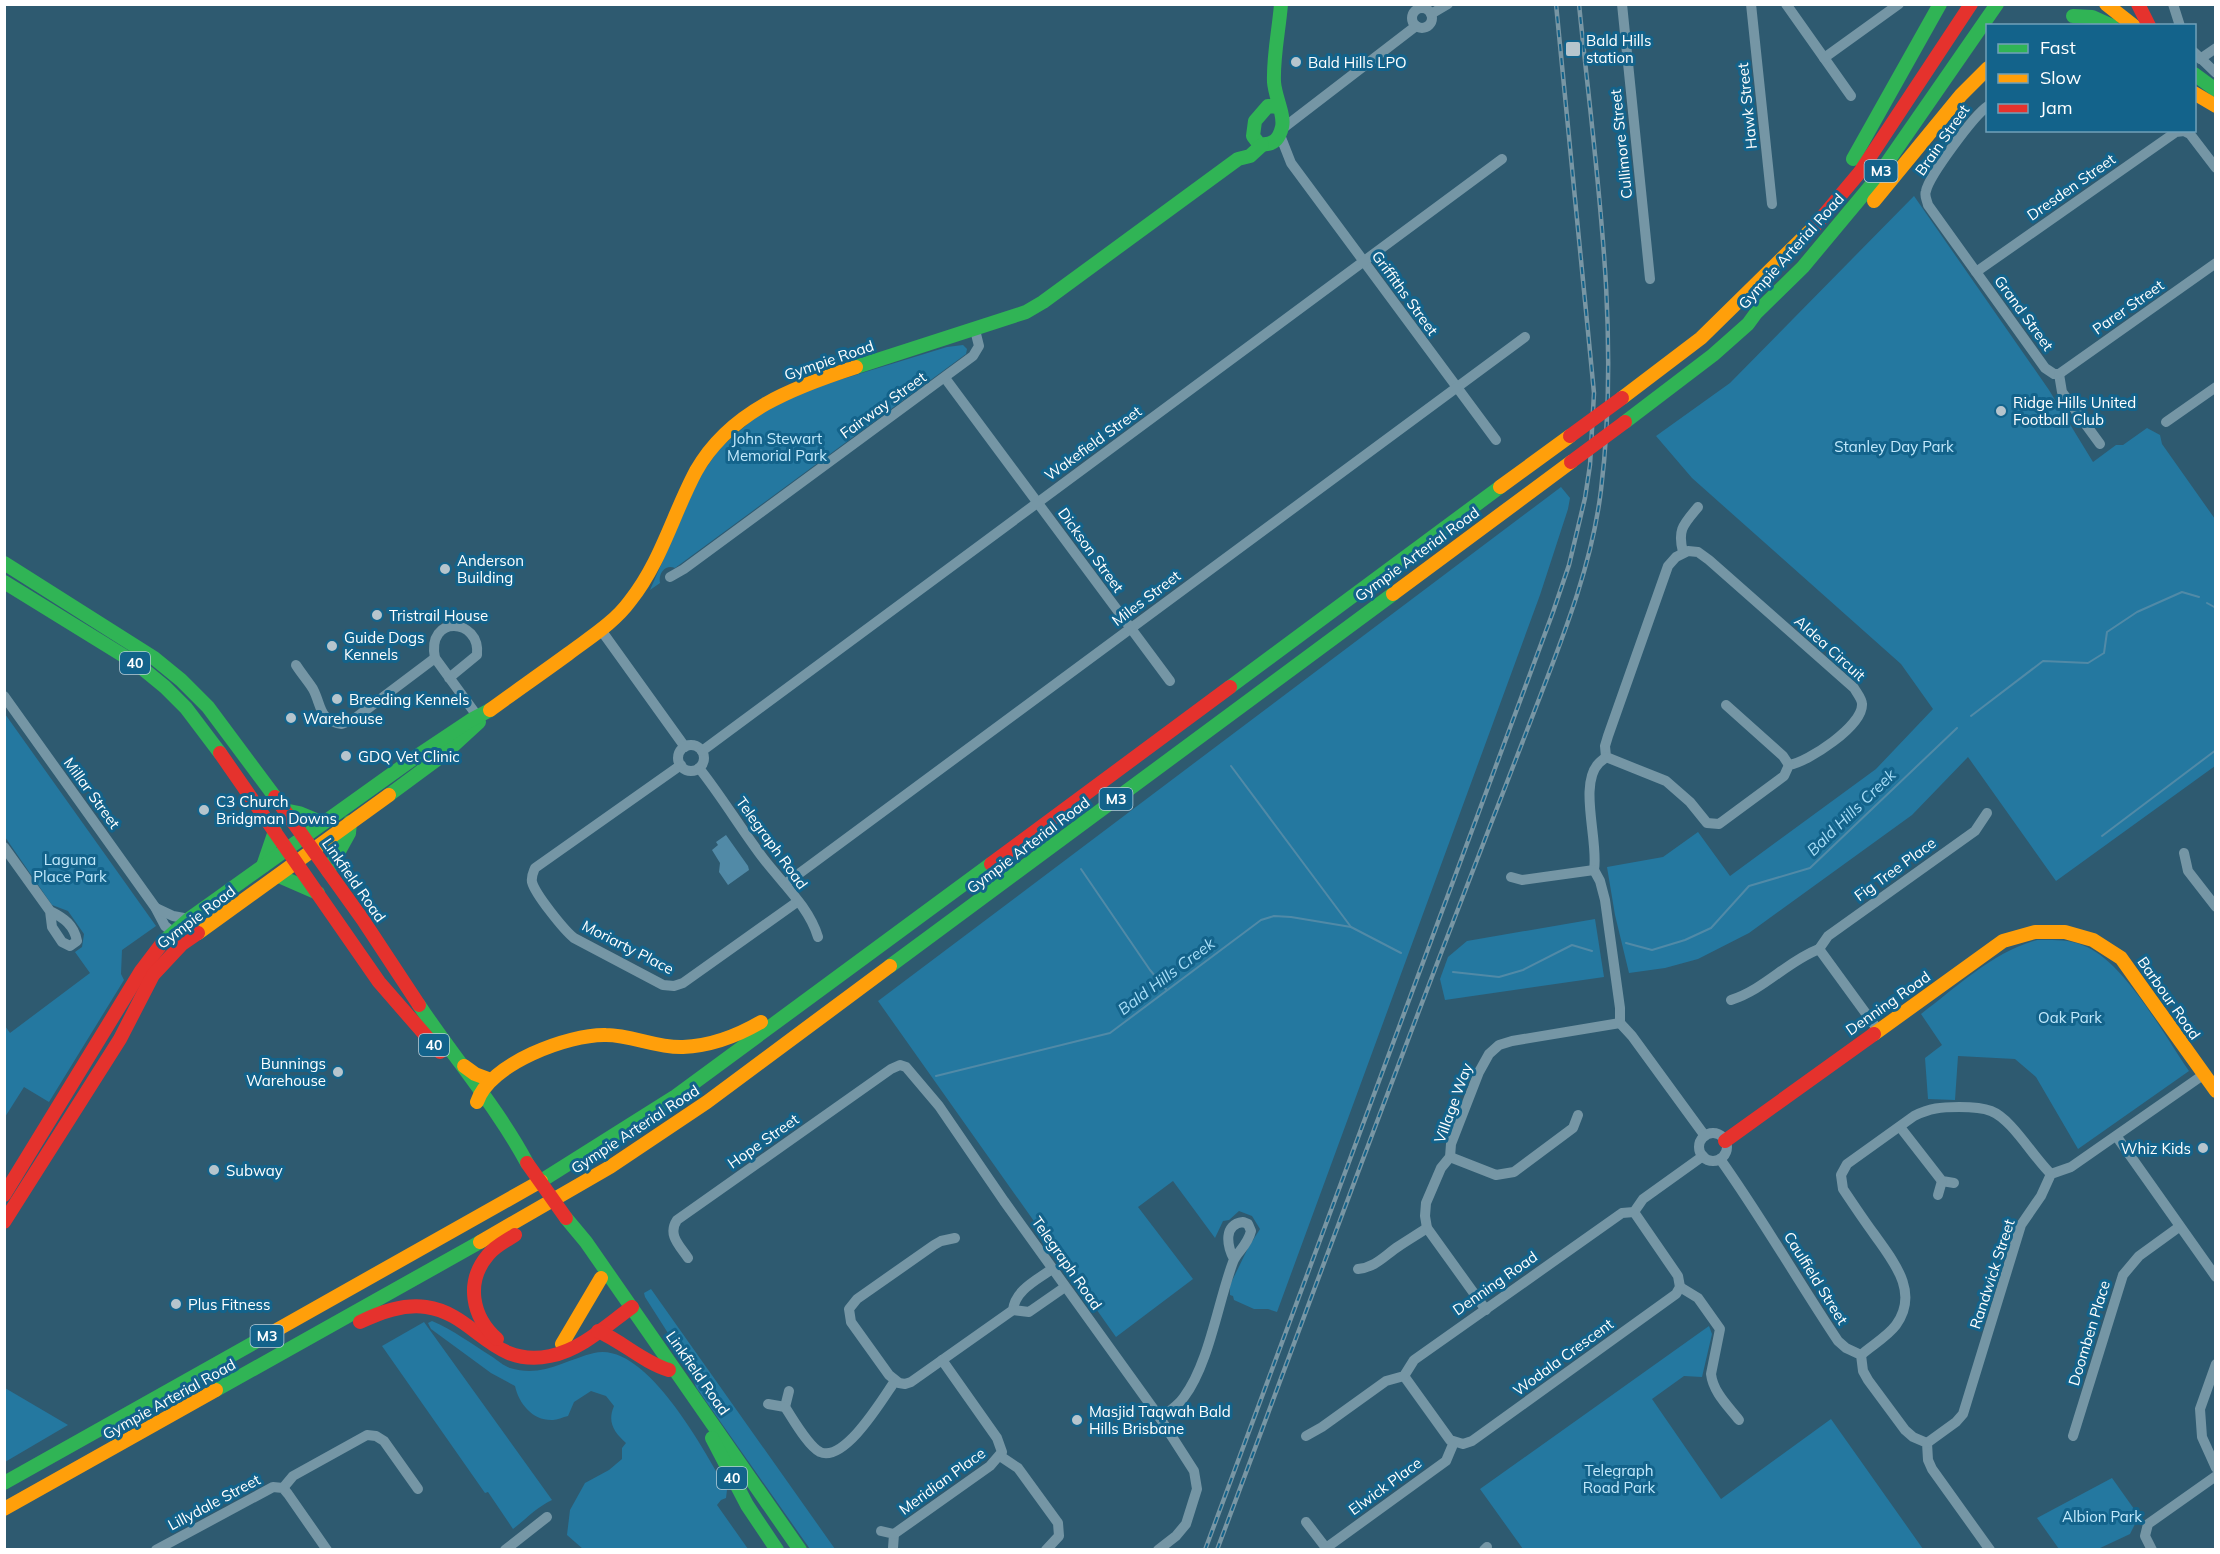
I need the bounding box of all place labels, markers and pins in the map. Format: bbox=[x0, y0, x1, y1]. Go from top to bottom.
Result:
place label: Bald Hills station bbox=[1586, 31, 1651, 67]
marker: Bald Hills station bbox=[1564, 40, 1582, 58]
place label: Bald Hills LPO bbox=[1308, 53, 1407, 72]
marker: Bald Hills LPO bbox=[1289, 55, 1303, 69]
place label: Ridge Hills United Football Club bbox=[2013, 393, 2136, 429]
marker: Ridge Hills United Football Club bbox=[1994, 404, 2008, 418]
place label: Anderson Building bbox=[457, 551, 524, 587]
marker: Anderson Building bbox=[438, 562, 452, 576]
place label: Tristrail House bbox=[389, 606, 488, 625]
marker: Tristrail House bbox=[370, 608, 384, 622]
place label: Guide Dogs Kennels bbox=[344, 628, 425, 664]
marker: Guide Dogs Kennels bbox=[325, 639, 339, 653]
place label: Breeding Kennels bbox=[349, 690, 469, 709]
marker: Breeding Kennels bbox=[330, 692, 344, 706]
place label: Warehouse bbox=[303, 709, 383, 728]
marker: Warehouse bbox=[284, 711, 298, 725]
place label: GDQ Vet Clinic bbox=[358, 747, 460, 766]
marker: GDQ Vet Clinic bbox=[339, 749, 353, 763]
place label: C3 Church Bridgman Downs bbox=[216, 792, 337, 828]
marker: C3 Church Bridgman Downs bbox=[197, 803, 211, 817]
place label: Bunnings Warehouse bbox=[246, 1054, 326, 1090]
marker: Bunnings Warehouse bbox=[331, 1065, 345, 1079]
place label: Whiz Kids bbox=[2121, 1139, 2191, 1158]
marker: Whiz Kids bbox=[2196, 1141, 2210, 1155]
place label: Subway bbox=[226, 1161, 283, 1180]
marker: Subway bbox=[207, 1163, 221, 1177]
place label: Plus Fitness bbox=[188, 1295, 270, 1314]
marker: Plus Fitness bbox=[169, 1297, 183, 1311]
place label: Masjid Taqwah Bald Hills Brisbane bbox=[1089, 1402, 1231, 1438]
marker: Masjid Taqwah Bald Hills Brisbane bbox=[1070, 1413, 1084, 1427]

